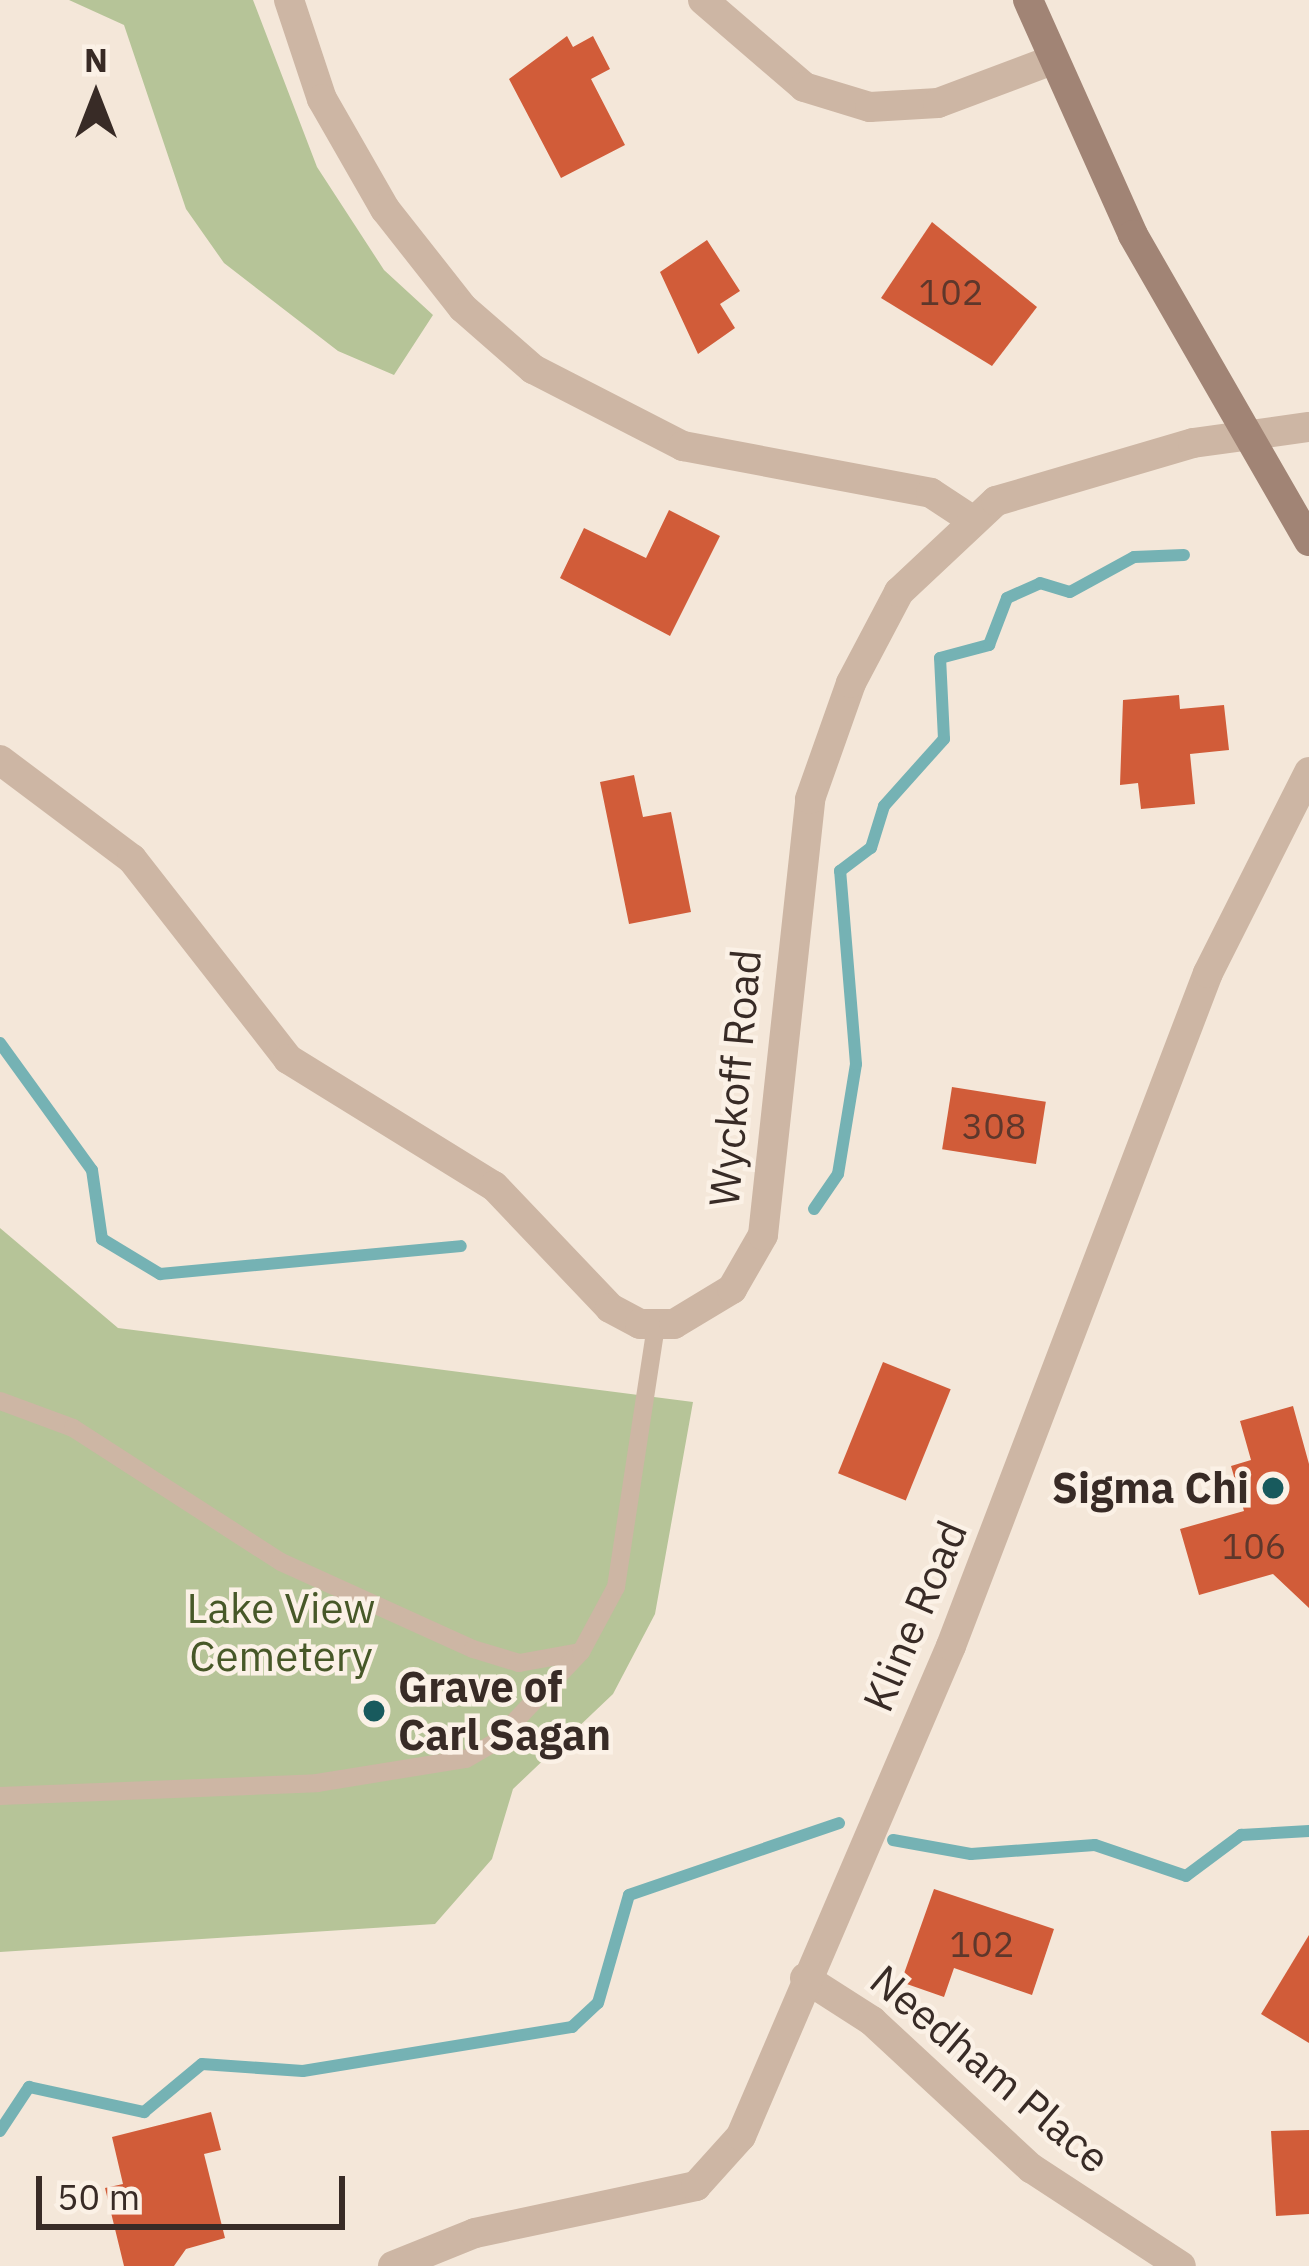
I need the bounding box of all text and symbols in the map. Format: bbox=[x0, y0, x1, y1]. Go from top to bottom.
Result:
north arrow bbox=[36, 36, 156, 156]
text: N bbox=[84, 38, 108, 81]
house number: 102 bbox=[919, 270, 983, 314]
street label: Wyckoff Road bbox=[699, 947, 771, 1209]
house number: 308 bbox=[962, 1104, 1026, 1148]
place label: Sigma Chi bbox=[1052, 1463, 1249, 1513]
marker: Sigma Chi bbox=[1260, 1475, 1286, 1501]
street label: Kline Road bbox=[852, 1513, 978, 1719]
house number: 106 bbox=[1222, 1524, 1286, 1568]
park label: Lake View Cemetery bbox=[187, 1583, 375, 1682]
place label: Grave of Carl Sagan bbox=[398, 1662, 611, 1760]
marker: Grave of Carl Sagan bbox=[361, 1698, 387, 1724]
house number: 102 bbox=[950, 1922, 1014, 1966]
street label: Needham Place bbox=[860, 1954, 1120, 2184]
scale bar bbox=[42, 2152, 351, 2226]
text: 50 m bbox=[57, 2173, 140, 2220]

